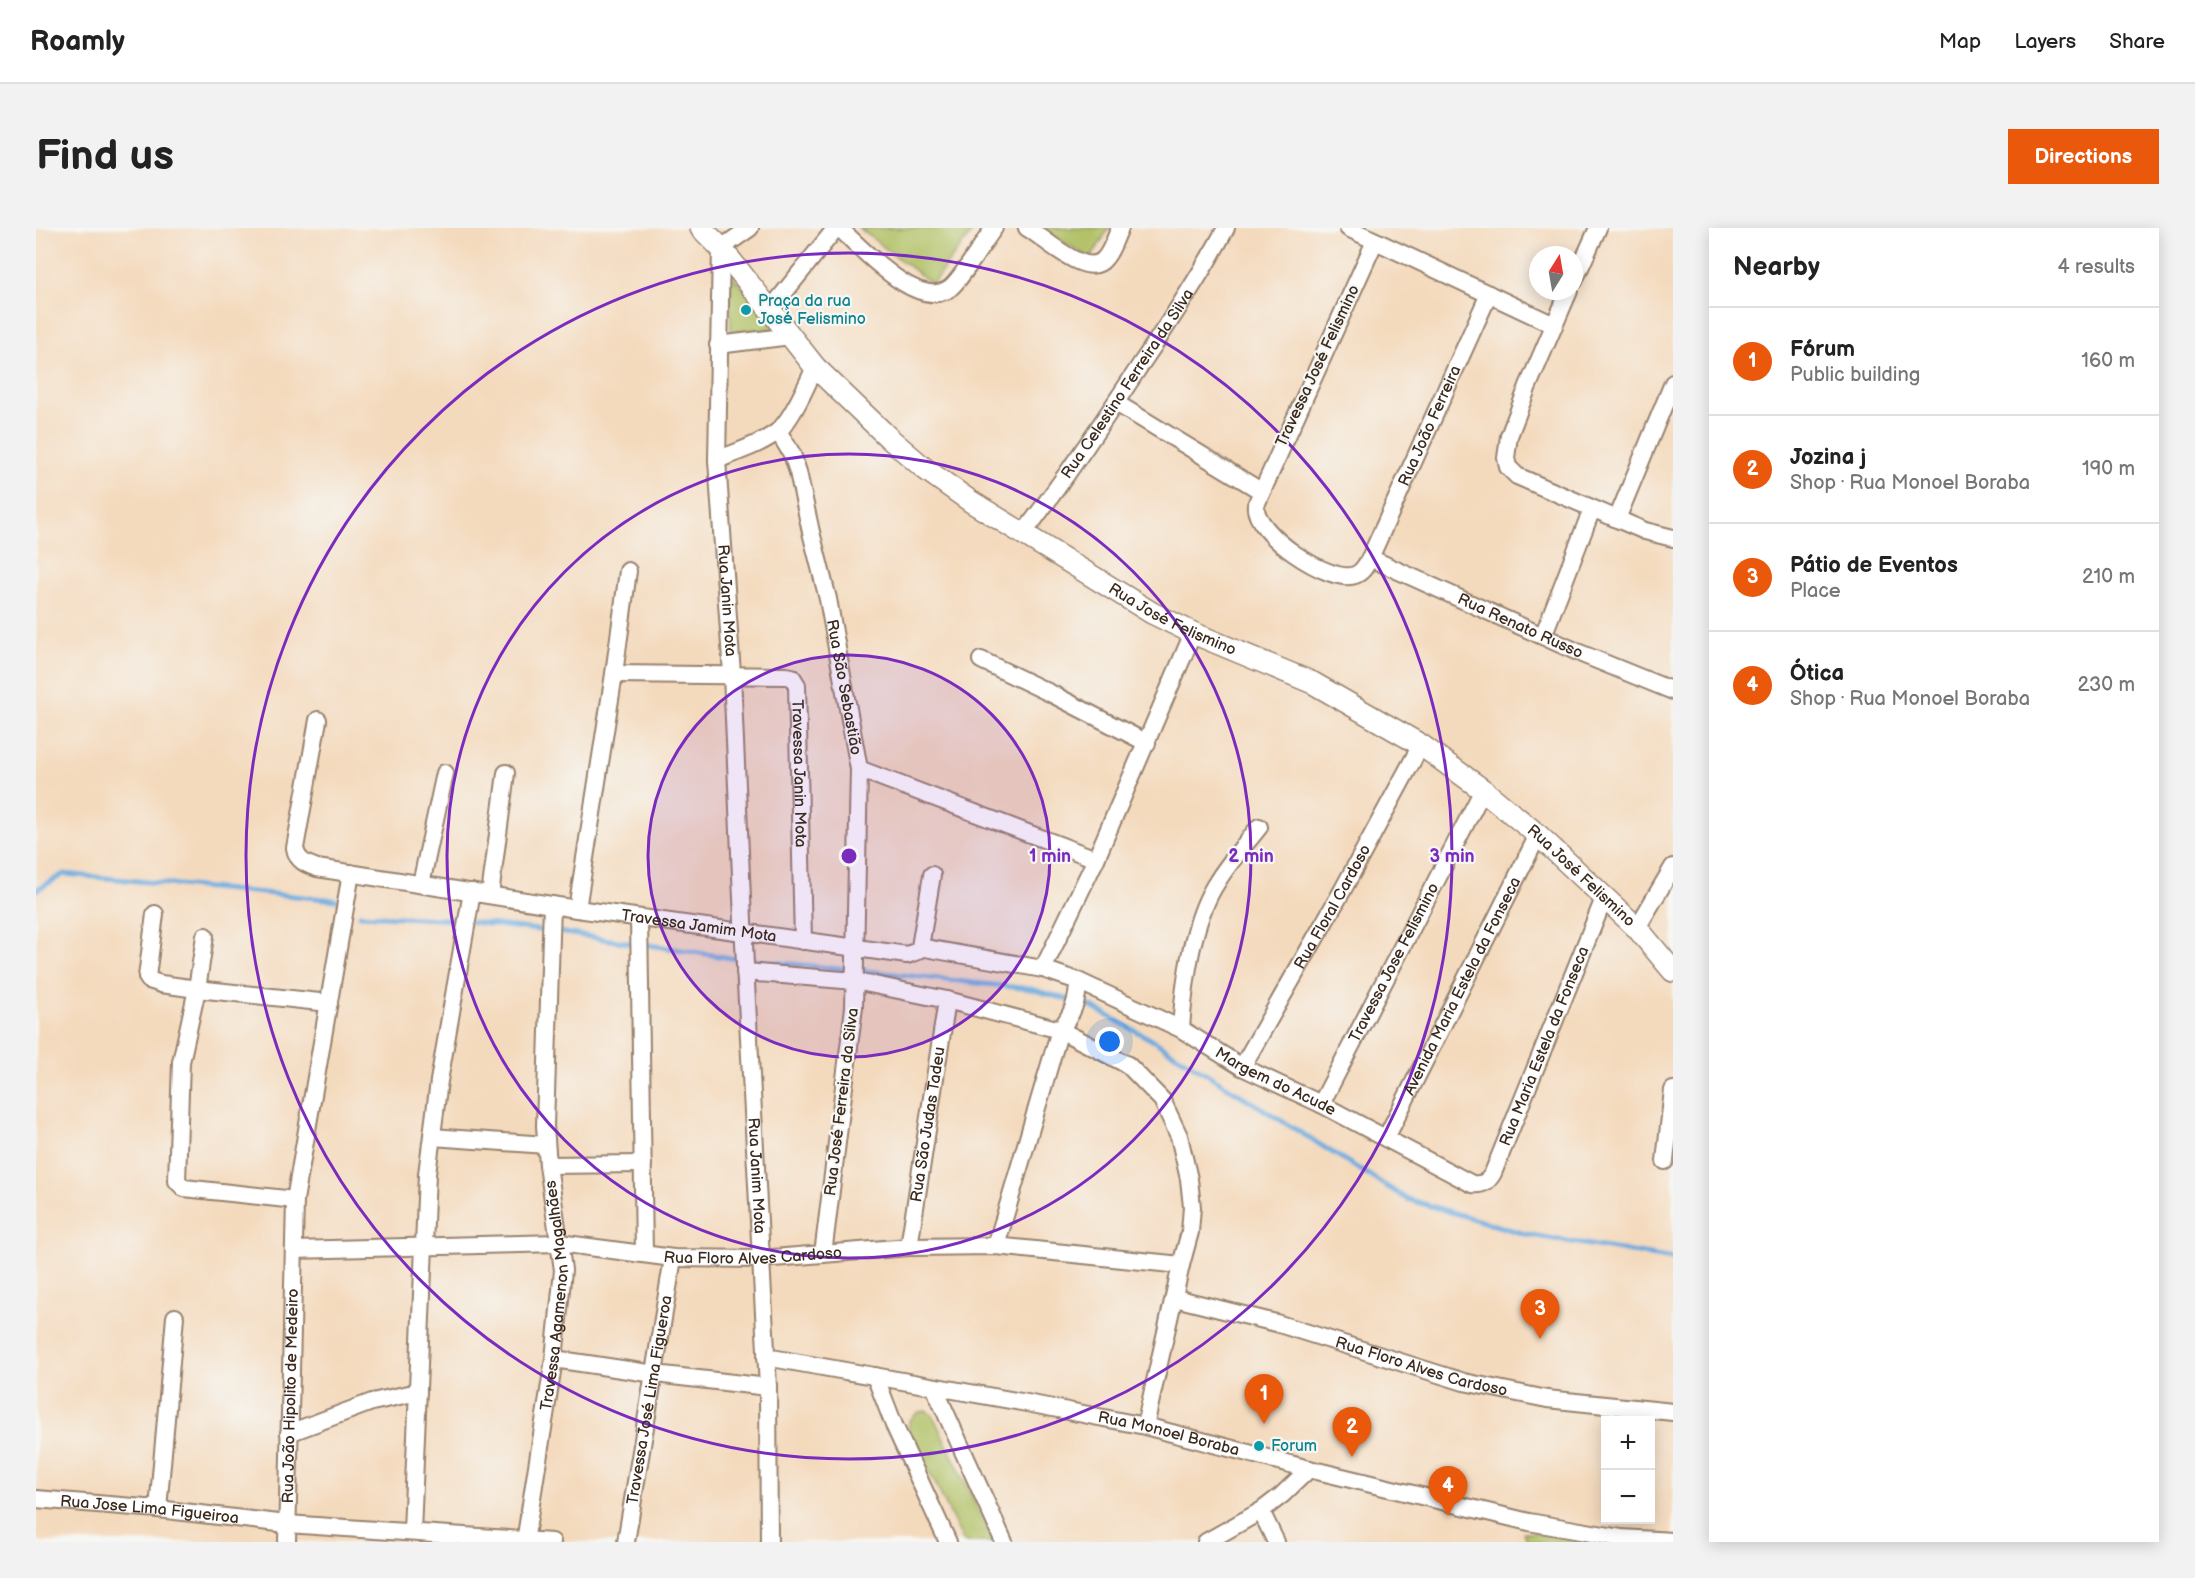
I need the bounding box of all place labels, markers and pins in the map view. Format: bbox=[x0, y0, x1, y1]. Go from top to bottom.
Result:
place label: Praça da rua José Felismino bbox=[758, 292, 866, 329]
marker: Praça da rua José Felismino bbox=[739, 303, 753, 317]
centre of rings bbox=[839, 846, 859, 866]
pin: 3 bbox=[1520, 1290, 1560, 1339]
pin: 1 bbox=[1244, 1374, 1284, 1424]
pin: 2 bbox=[1332, 1408, 1372, 1457]
place label: Forum bbox=[1271, 1437, 1317, 1456]
marker: Forum bbox=[1252, 1439, 1266, 1453]
pin: 4 bbox=[1428, 1466, 1468, 1516]

